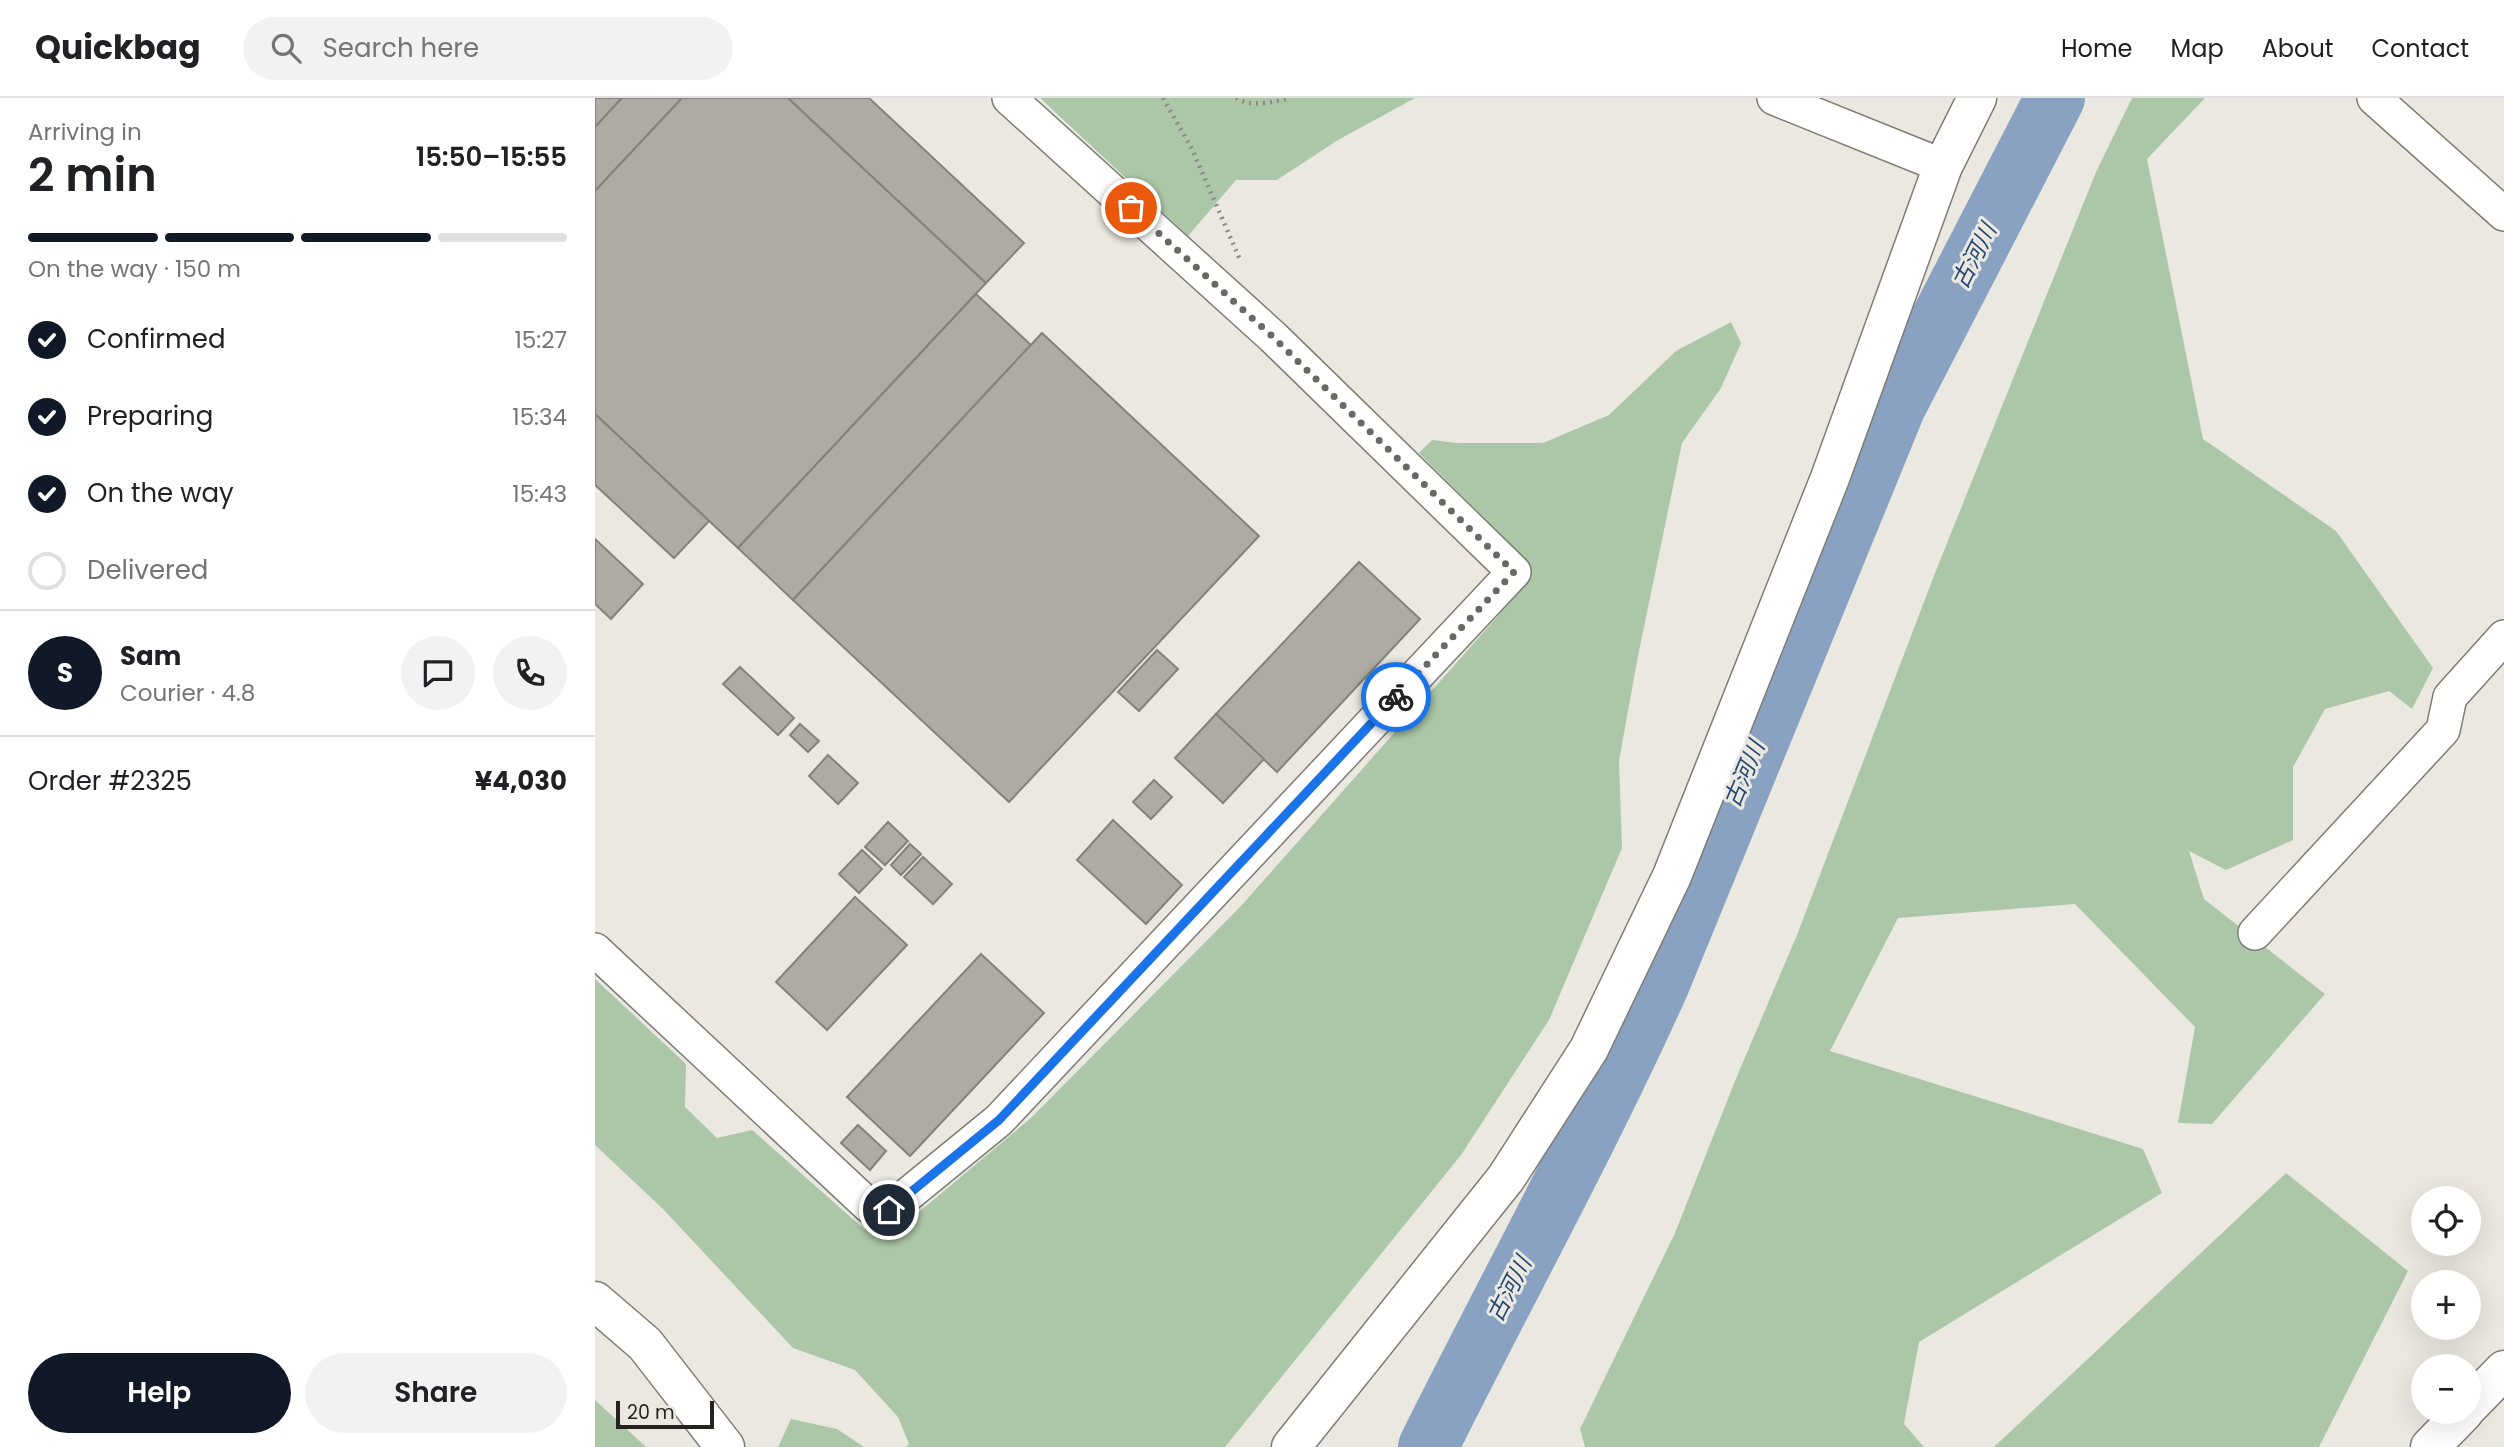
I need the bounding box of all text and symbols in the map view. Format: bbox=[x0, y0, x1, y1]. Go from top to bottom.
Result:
search box bbox=[243, 17, 733, 80]
text: Quickbag bbox=[35, 24, 201, 71]
icon: search bbox=[267, 29, 305, 67]
text: Search here bbox=[323, 30, 479, 66]
text: Home bbox=[2061, 32, 2133, 65]
text: Map bbox=[2171, 32, 2224, 65]
text: About bbox=[2262, 32, 2333, 65]
text: Contact bbox=[2371, 32, 2469, 65]
text: Arriving in bbox=[28, 116, 142, 148]
text: 15:50–15:55 bbox=[416, 139, 567, 175]
text: 2 min bbox=[28, 143, 157, 207]
pin bbox=[1101, 178, 1161, 238]
icon: bag bbox=[1112, 189, 1150, 227]
water label: 古河川 bbox=[1944, 215, 2005, 294]
text: On the way · 150 m bbox=[28, 253, 241, 285]
icon: check bbox=[28, 321, 66, 359]
text: Confirmed bbox=[87, 321, 225, 357]
text: 15:27 bbox=[515, 324, 567, 356]
icon: check bbox=[28, 398, 66, 436]
text: Preparing bbox=[87, 398, 213, 434]
text: 15:34 bbox=[512, 401, 567, 433]
icon: check bbox=[28, 475, 66, 513]
text: On the way bbox=[87, 475, 234, 511]
text: 15:43 bbox=[512, 478, 567, 510]
text: Delivered bbox=[87, 552, 208, 588]
button: chat bbox=[401, 636, 475, 710]
button: phone bbox=[493, 636, 567, 710]
text: Sam bbox=[120, 638, 181, 674]
text: S bbox=[57, 655, 73, 691]
courier bbox=[1361, 662, 1431, 732]
text: Courier · 4.8 bbox=[120, 677, 255, 709]
icon: bike bbox=[1377, 678, 1415, 716]
water label: 古河川 bbox=[1716, 733, 1773, 812]
text: Order #2325 bbox=[28, 763, 192, 799]
text: ¥4,030 bbox=[475, 763, 567, 799]
pin bbox=[859, 1180, 919, 1240]
map controls bbox=[2411, 1186, 2481, 1424]
button: locate bbox=[2411, 1186, 2481, 1256]
icon: home bbox=[870, 1191, 908, 1229]
water label: 古河川 bbox=[1479, 1248, 1540, 1327]
button: + bbox=[2411, 1270, 2481, 1340]
button: Help bbox=[28, 1353, 291, 1433]
button: Share bbox=[305, 1353, 567, 1433]
button: − bbox=[2411, 1354, 2481, 1424]
scale bar bbox=[616, 1398, 714, 1430]
text: 20 m bbox=[627, 1399, 675, 1426]

